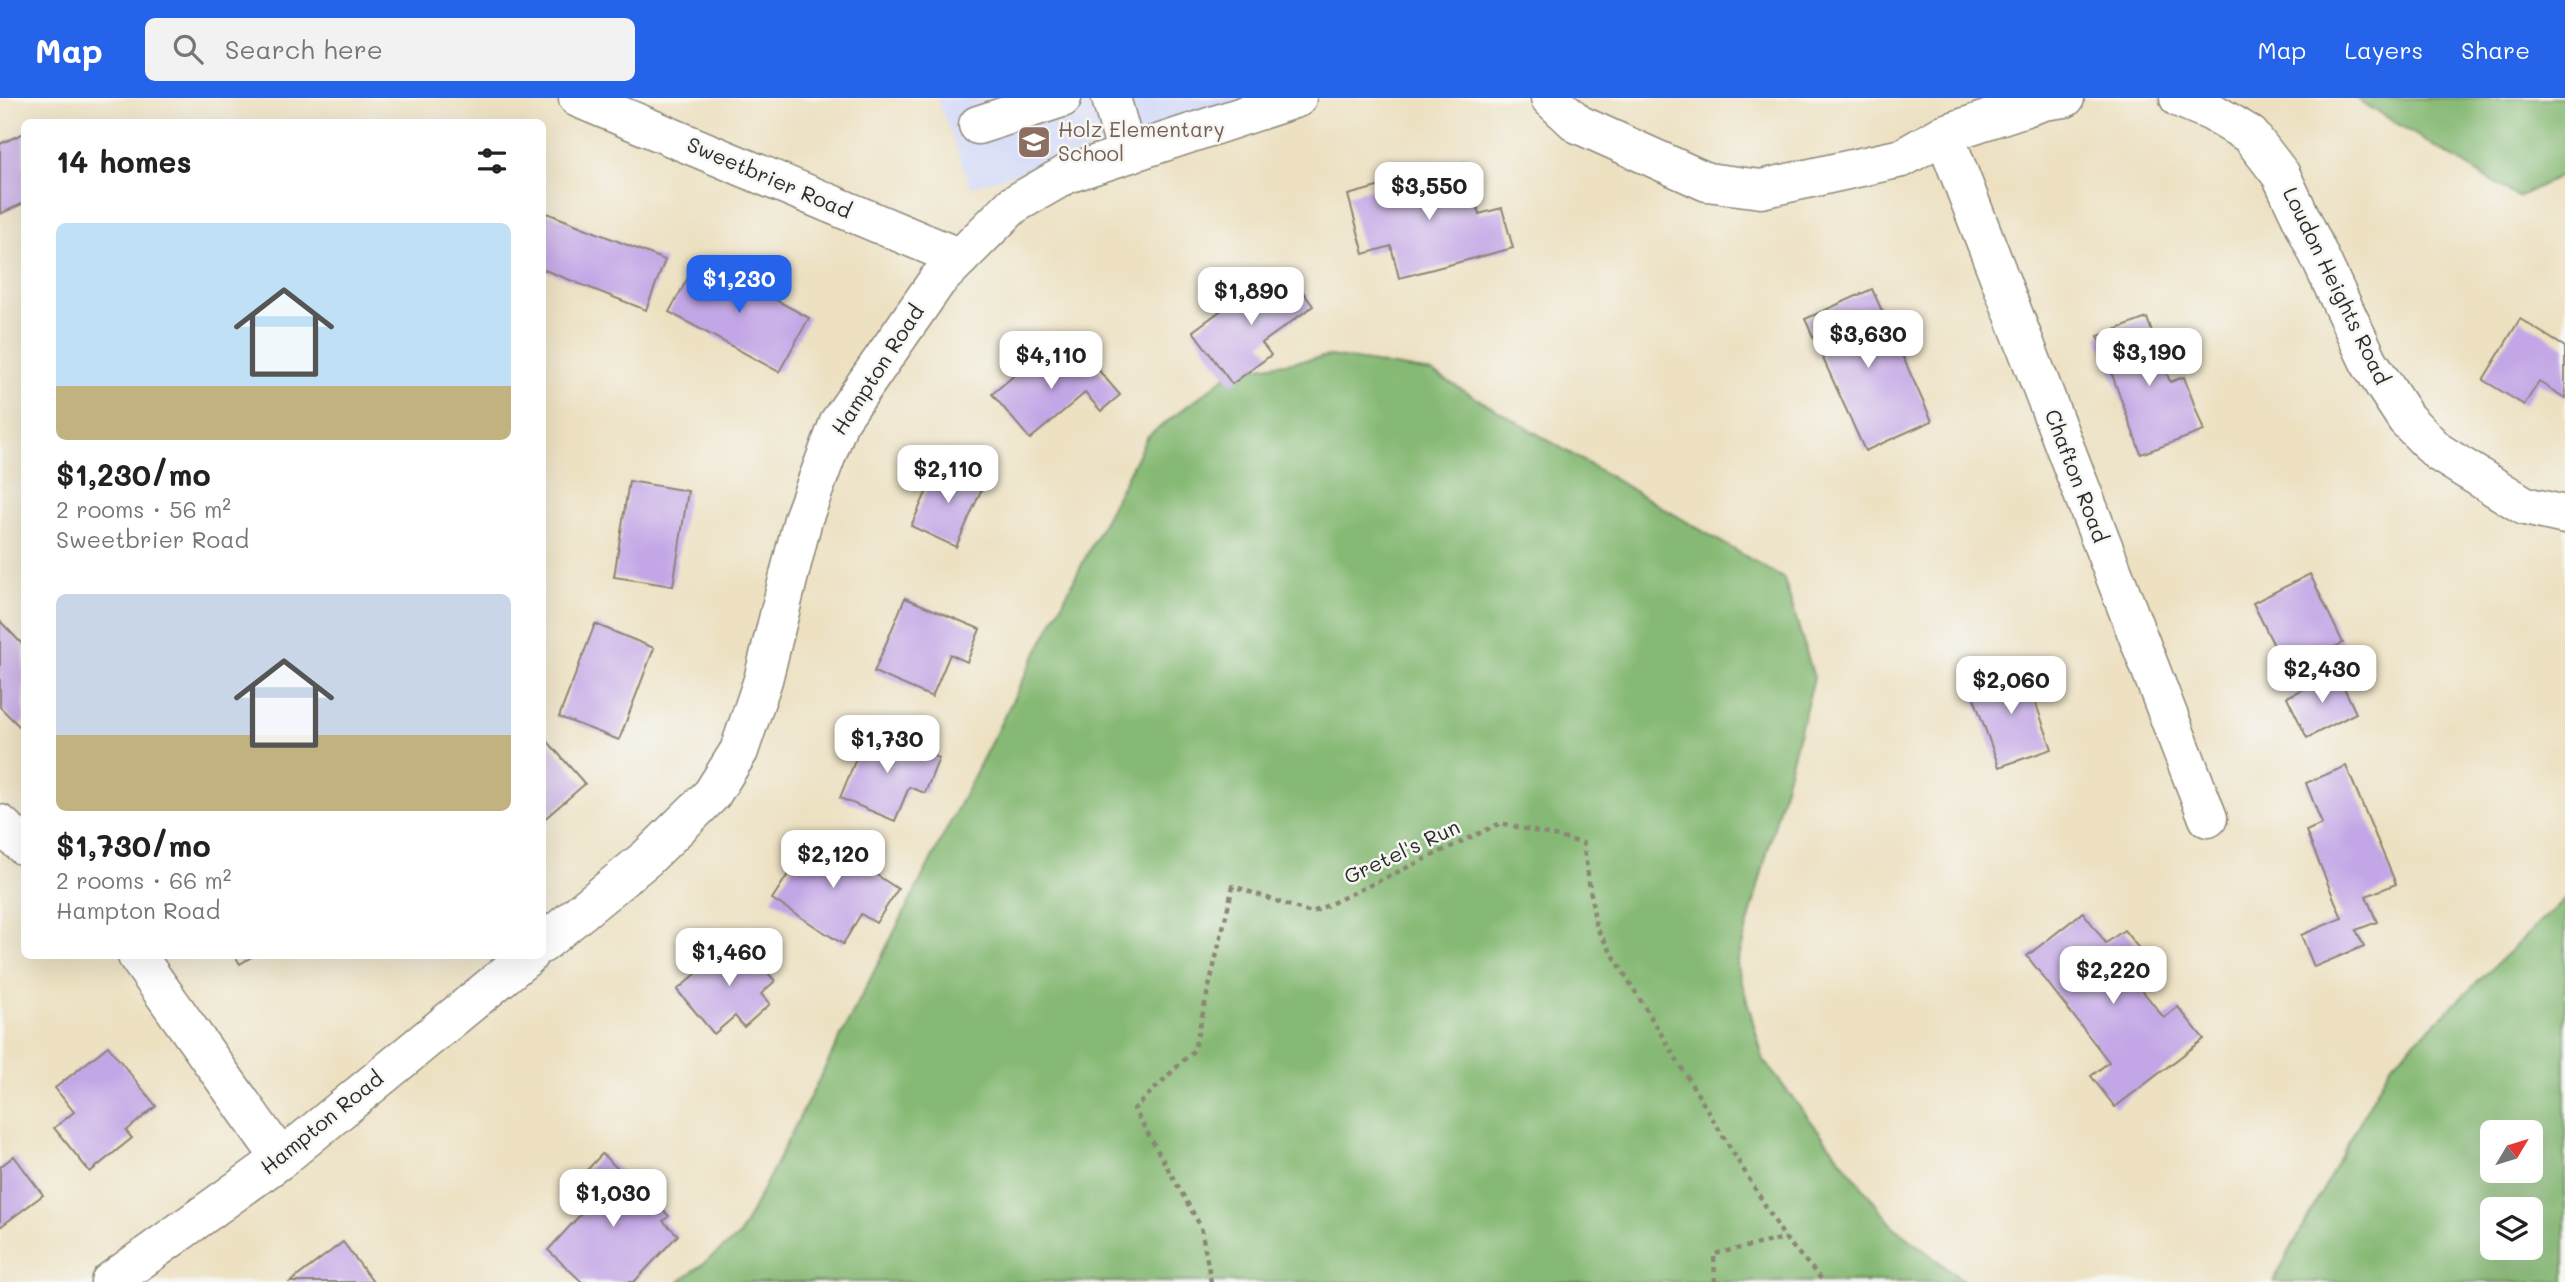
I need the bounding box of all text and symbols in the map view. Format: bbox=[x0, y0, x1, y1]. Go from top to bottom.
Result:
search box bbox=[145, 18, 635, 81]
text: Map bbox=[35, 28, 103, 71]
icon: search bbox=[169, 30, 207, 68]
text: Search here bbox=[225, 32, 383, 66]
text: Map bbox=[2258, 34, 2306, 65]
text: Layers bbox=[2344, 34, 2423, 65]
text: Share bbox=[2461, 34, 2530, 65]
place label: Holz Elementary School bbox=[1058, 115, 1225, 166]
school or university icon: Holz Elementary School bbox=[1015, 123, 1053, 161]
street label: Sweetbrier Road bbox=[683, 130, 856, 223]
text: 14 homes bbox=[56, 141, 192, 181]
icon: filters bbox=[473, 142, 511, 180]
pin: $3,550 bbox=[1372, 162, 1486, 222]
text: $3,550 bbox=[1391, 170, 1467, 200]
street label: Loudon Heights Road bbox=[2278, 182, 2397, 388]
pin: $1,230 bbox=[682, 256, 796, 315]
text: $1,230 bbox=[703, 263, 775, 293]
pin: $1,890 bbox=[1194, 268, 1308, 327]
icon: home bbox=[221, 269, 347, 395]
text: $1,890 bbox=[1214, 275, 1288, 305]
street label: Hampton Road bbox=[825, 299, 929, 439]
pin: $3,630 bbox=[1811, 310, 1925, 370]
text: $3,630 bbox=[1829, 318, 1907, 348]
pin: $3,190 bbox=[2092, 328, 2206, 388]
pin: $4,110 bbox=[994, 331, 1108, 391]
text: $3,190 bbox=[2112, 336, 2186, 366]
text: $4,110 bbox=[1015, 339, 1087, 369]
street label: Chafton Road bbox=[2040, 405, 2115, 546]
pin: $2,110 bbox=[891, 446, 1005, 505]
text: $2,110 bbox=[913, 453, 983, 483]
text: $1,230/mo bbox=[56, 454, 211, 494]
text: 2 rooms · 56 m² bbox=[56, 494, 231, 524]
text: Sweetbrier Road bbox=[56, 524, 249, 554]
icon: home bbox=[221, 640, 347, 766]
pin: $2,430 bbox=[2265, 646, 2379, 705]
text: $2,430 bbox=[2283, 653, 2361, 683]
pin: $2,060 bbox=[1954, 656, 2068, 716]
text: $2,060 bbox=[1972, 664, 2050, 694]
pin: $1,730 bbox=[830, 716, 944, 775]
text: $1,730 bbox=[851, 723, 923, 753]
street label: Gretel's Run bbox=[1339, 812, 1464, 889]
text: $1,730/mo bbox=[56, 825, 211, 865]
pin: $2,120 bbox=[776, 830, 890, 890]
text: $2,120 bbox=[797, 838, 869, 868]
text: 2 rooms · 66 m² bbox=[56, 865, 231, 895]
text: Hampton Road bbox=[56, 895, 220, 925]
pin: $1,460 bbox=[672, 928, 786, 988]
text: $1,460 bbox=[692, 936, 766, 966]
pin: $2,220 bbox=[2056, 946, 2170, 1006]
text: $2,220 bbox=[2076, 954, 2150, 984]
street label: Hampton Road bbox=[254, 1064, 388, 1180]
north arrow bbox=[2480, 1120, 2543, 1183]
map controls bbox=[2480, 1120, 2543, 1260]
pin: $1,030 bbox=[556, 1170, 670, 1229]
text: $1,030 bbox=[576, 1177, 650, 1207]
button: layers bbox=[2480, 1197, 2543, 1260]

